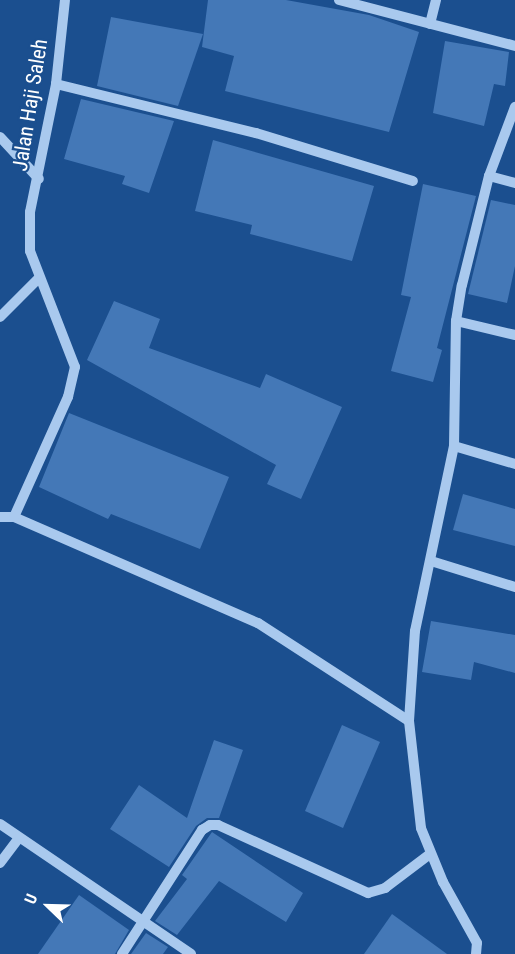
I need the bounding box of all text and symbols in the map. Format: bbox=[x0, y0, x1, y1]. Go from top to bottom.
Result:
street label: Jalan Haji Saleh bbox=[7, 37, 53, 173]
north arrow bbox=[18, 876, 78, 936]
text: U bbox=[20, 891, 41, 907]

